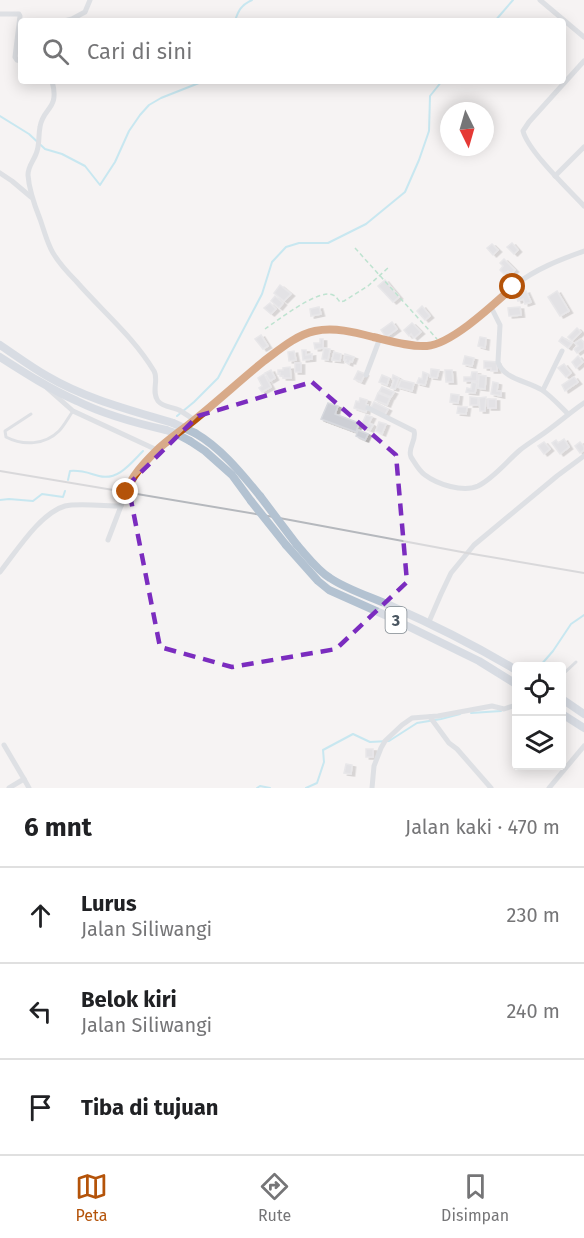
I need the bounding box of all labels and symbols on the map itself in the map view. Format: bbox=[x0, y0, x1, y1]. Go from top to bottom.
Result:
north arrow bbox=[440, 102, 494, 156]
route start bbox=[499, 273, 525, 299]
route end bbox=[112, 478, 138, 504]
road number: 3 bbox=[386, 607, 406, 633]

